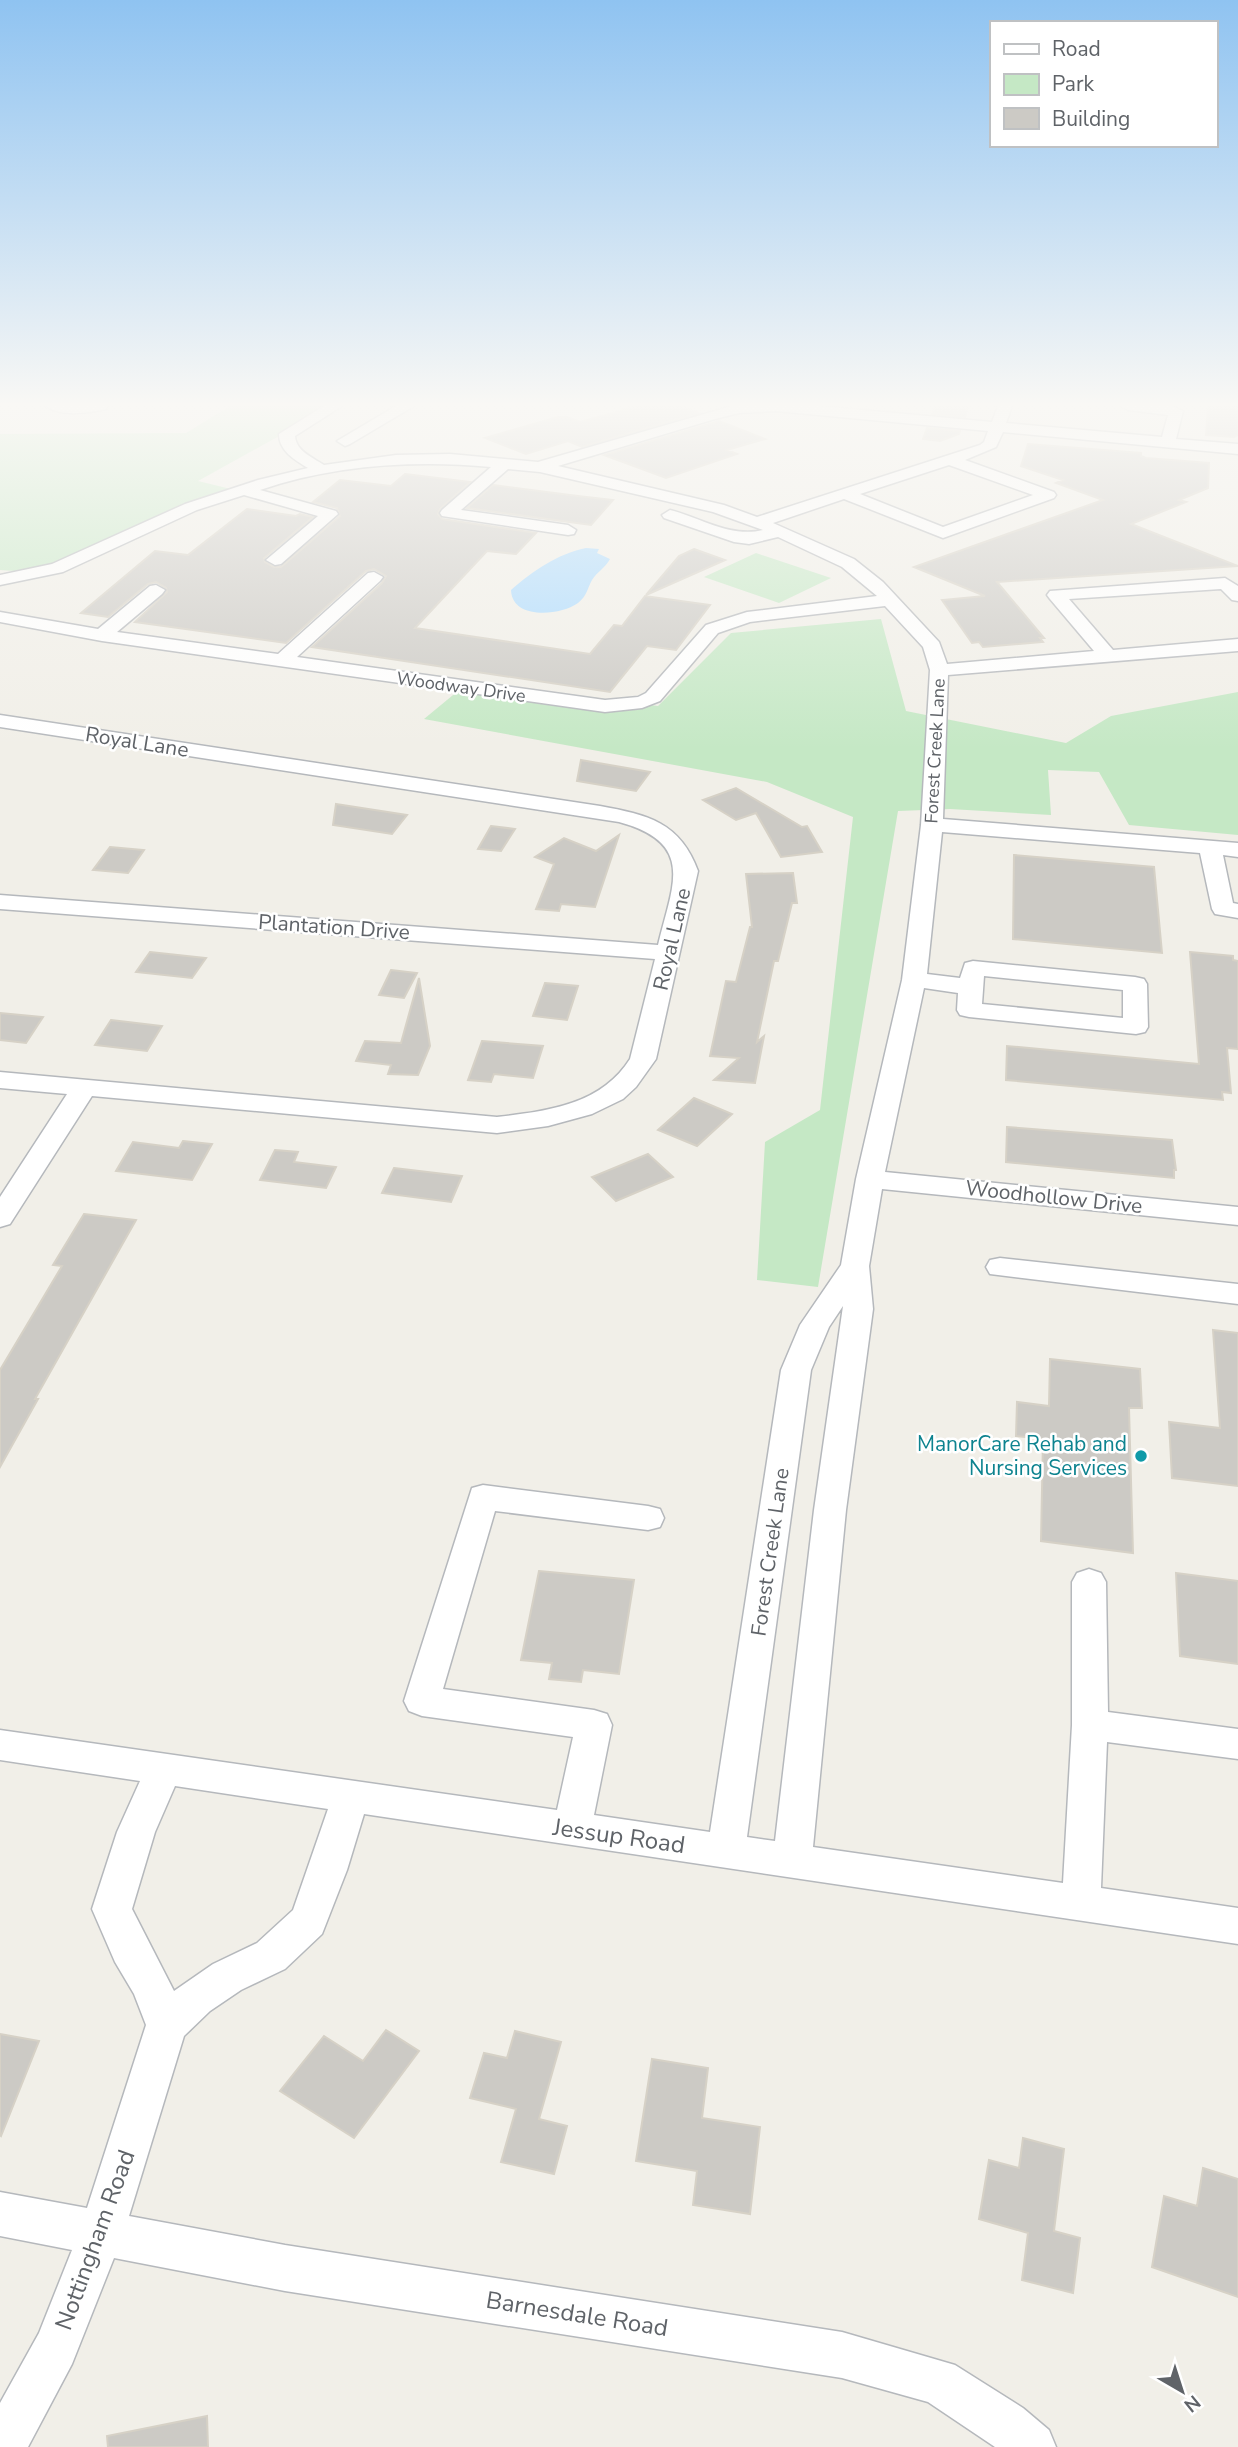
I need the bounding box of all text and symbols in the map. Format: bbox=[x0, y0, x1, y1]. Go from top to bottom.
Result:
legend bbox=[990, 21, 1217, 147]
text: Road bbox=[1052, 35, 1101, 63]
text: Park bbox=[1052, 70, 1094, 98]
text: Building bbox=[1052, 105, 1130, 133]
street label: Woodway Drive bbox=[395, 666, 527, 708]
street label: Forest Creek Lane bbox=[919, 678, 951, 824]
street label: Royal Lane bbox=[83, 720, 191, 764]
street label: Royal Lane bbox=[647, 885, 697, 993]
street label: Plantation Drive bbox=[257, 908, 411, 946]
street label: Woodhollow Drive bbox=[964, 1174, 1144, 1220]
place label: ManorCare Rehab and Nursing Services bbox=[917, 1430, 1127, 1482]
marker: ManorCare Rehab and Nursing Services bbox=[1133, 1448, 1149, 1464]
street label: Forest Creek Lane bbox=[744, 1466, 796, 1638]
street label: Jessup Road bbox=[550, 1811, 687, 1861]
street label: Nottingham Road bbox=[48, 2145, 142, 2335]
street label: Barnesdale Road bbox=[484, 2284, 670, 2344]
north arrow bbox=[1147, 2356, 1217, 2426]
text: N bbox=[1178, 2389, 1206, 2418]

